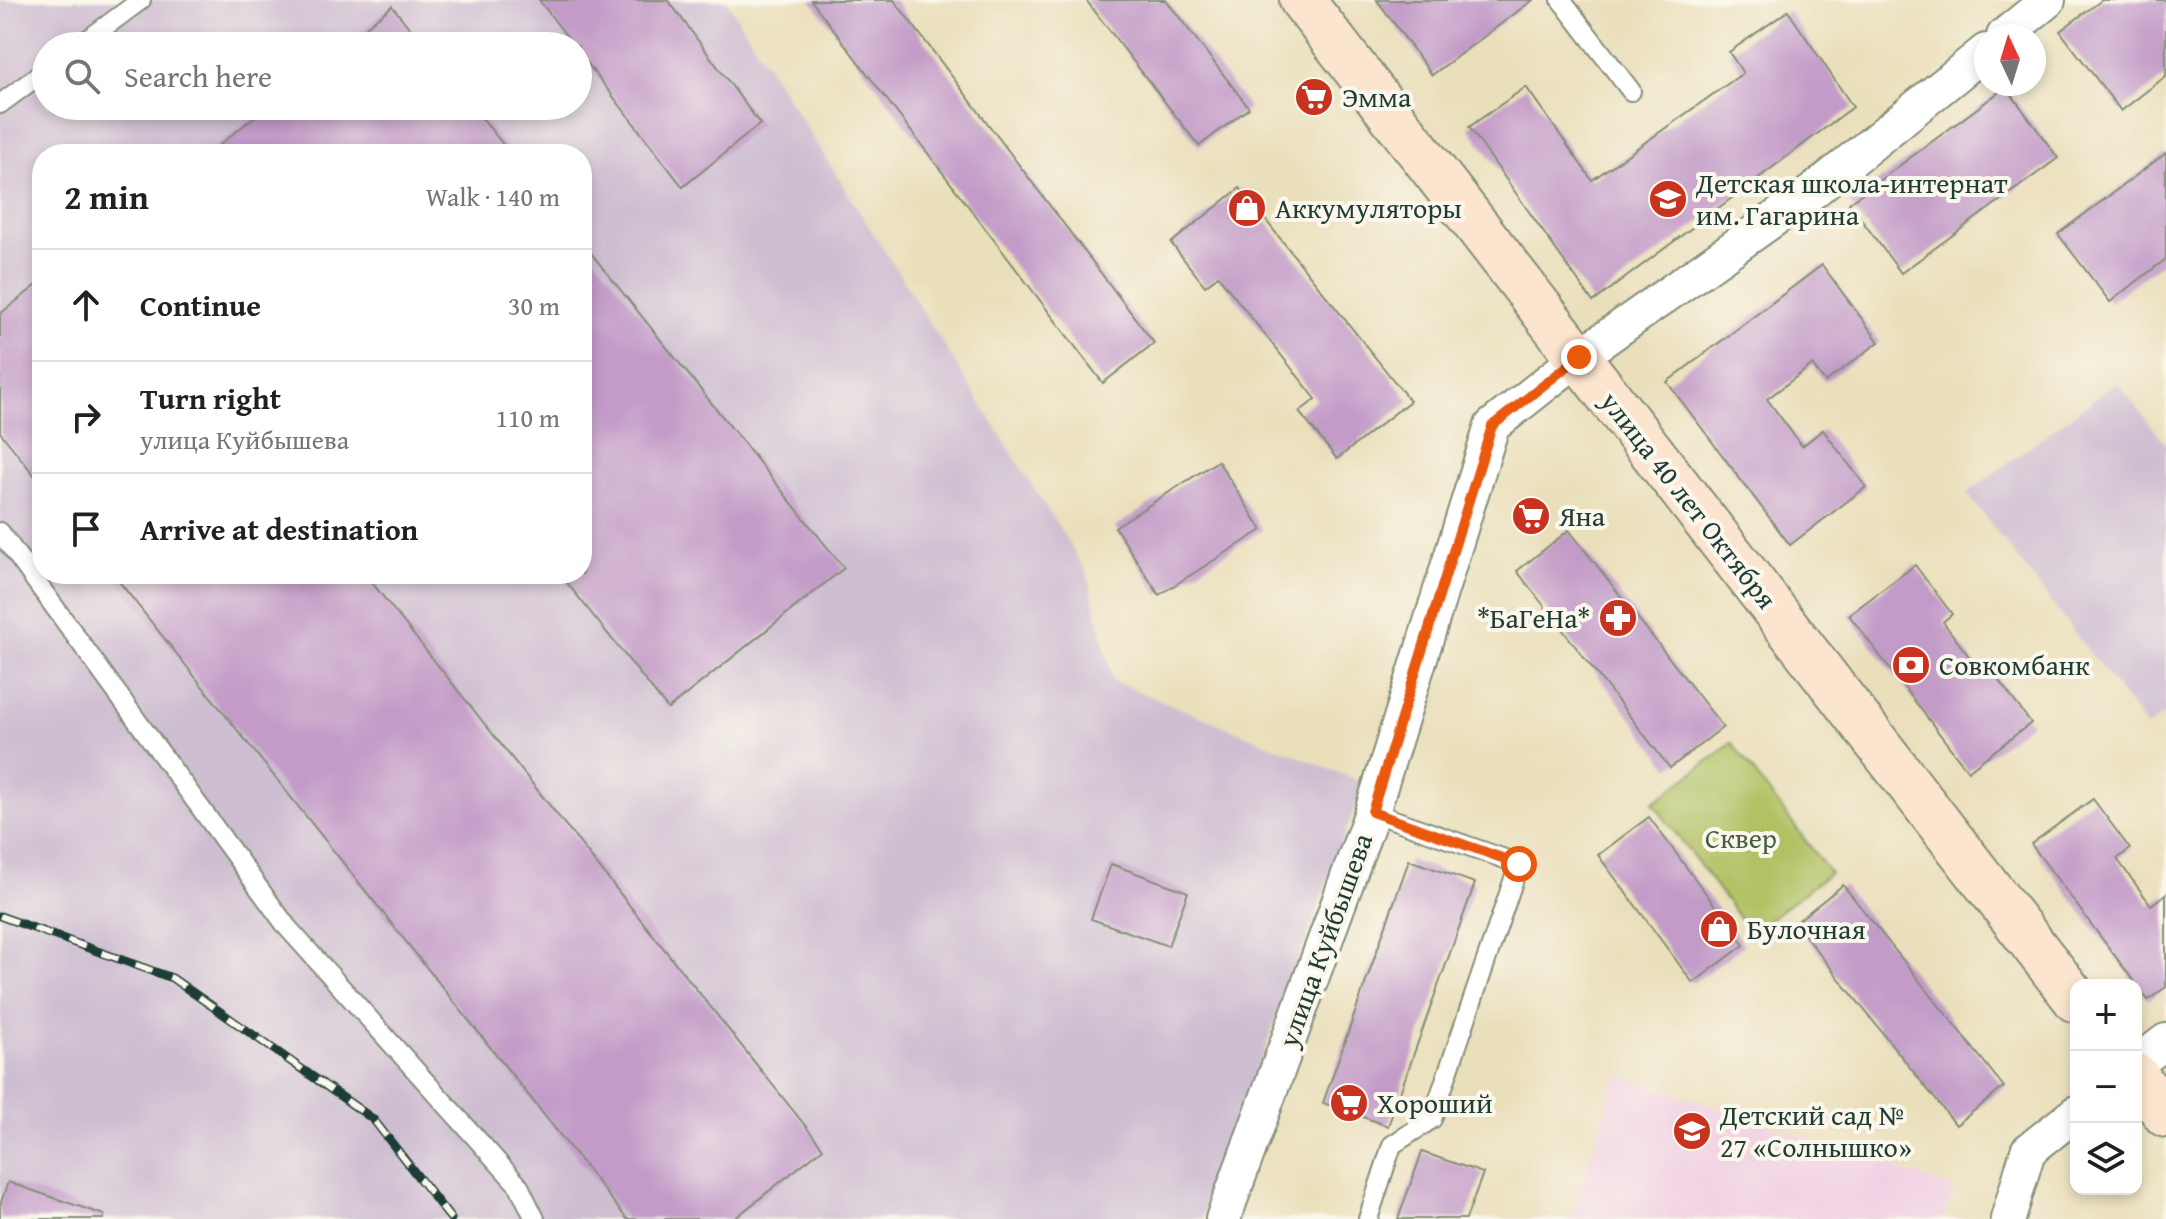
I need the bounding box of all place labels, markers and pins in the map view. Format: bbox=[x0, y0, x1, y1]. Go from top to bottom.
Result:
supermarket icon: Эмма bbox=[1293, 76, 1335, 118]
place label: Эмма bbox=[1342, 76, 1412, 117]
place label: Детская школа-интернат им. Гагарина bbox=[1695, 162, 2008, 235]
school or university icon: Детская школа-интернат им. Гагарина bbox=[1647, 178, 1689, 220]
shop icon: Аккумуляторы bbox=[1226, 187, 1268, 229]
place label: Аккумуляторы bbox=[1275, 187, 1462, 228]
supermarket icon: Яна bbox=[1510, 495, 1552, 537]
place label: Яна bbox=[1558, 495, 1606, 536]
place label: *БаГеНа* bbox=[1477, 597, 1590, 638]
pharmacy icon: *БаГеНа* bbox=[1597, 597, 1639, 639]
bank icon: Совкомбанк bbox=[1890, 644, 1932, 686]
place label: Совкомбанк bbox=[1939, 644, 2090, 685]
shop icon: Булочная bbox=[1698, 908, 1740, 950]
place label: Булочная bbox=[1747, 908, 1866, 949]
supermarket icon: Хороший bbox=[1328, 1082, 1370, 1124]
place label: Хороший bbox=[1377, 1082, 1493, 1123]
place label: Детский сад № 27 «Солнышко» bbox=[1719, 1094, 1912, 1167]
school or university icon: Детский сад № 27 «Солнышко» bbox=[1671, 1110, 1713, 1152]

